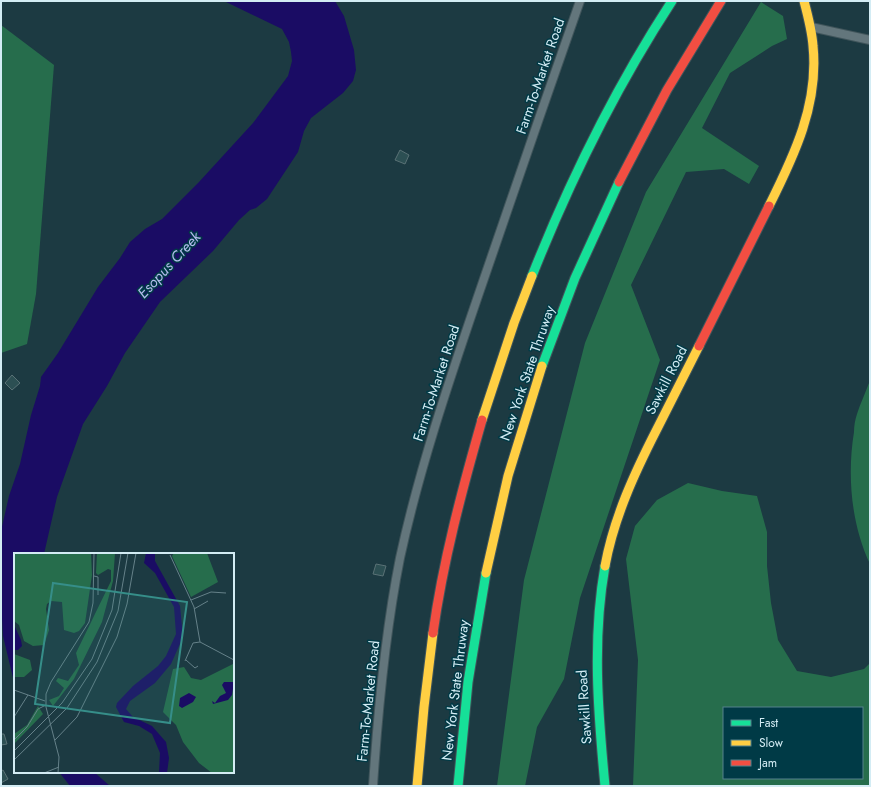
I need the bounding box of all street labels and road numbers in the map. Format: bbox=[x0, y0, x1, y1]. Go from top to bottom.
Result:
street label: Farm-To-Market Road bbox=[511, 15, 569, 137]
street label: New York State Thruway bbox=[494, 302, 560, 443]
street label: Farm-To-Market Road bbox=[408, 322, 464, 444]
street label: Sawkill Road bbox=[640, 342, 692, 418]
street label: New York State Thruway bbox=[436, 618, 474, 762]
street label: Farm-To-Market Road bbox=[352, 640, 384, 762]
street label: Sawkill Road bbox=[571, 669, 597, 745]

